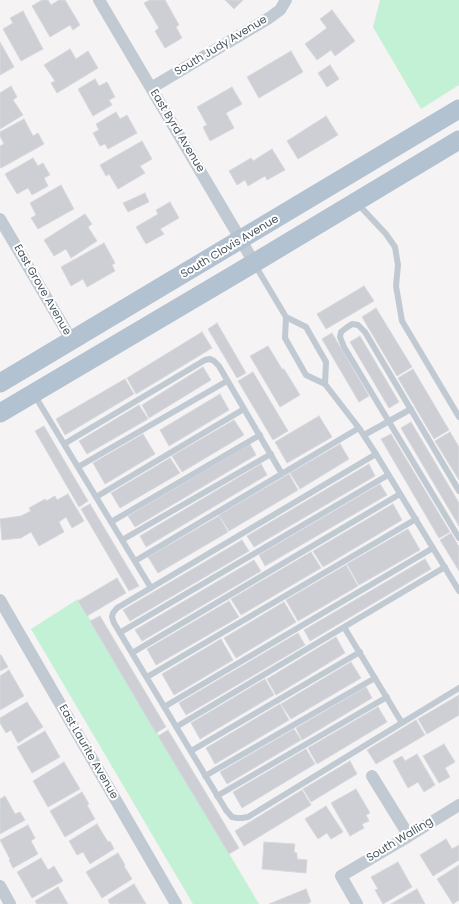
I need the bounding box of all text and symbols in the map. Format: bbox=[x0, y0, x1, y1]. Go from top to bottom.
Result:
street label: South Judy Avenue bbox=[172, 13, 270, 79]
street label: East Byrd Avenue bbox=[147, 87, 207, 175]
street label: South Clovis Avenue bbox=[179, 213, 281, 281]
street label: East Grove Avenue bbox=[11, 242, 73, 338]
street label: East Laurite Avenue bbox=[56, 702, 120, 802]
street label: South Walling bbox=[364, 815, 436, 865]

